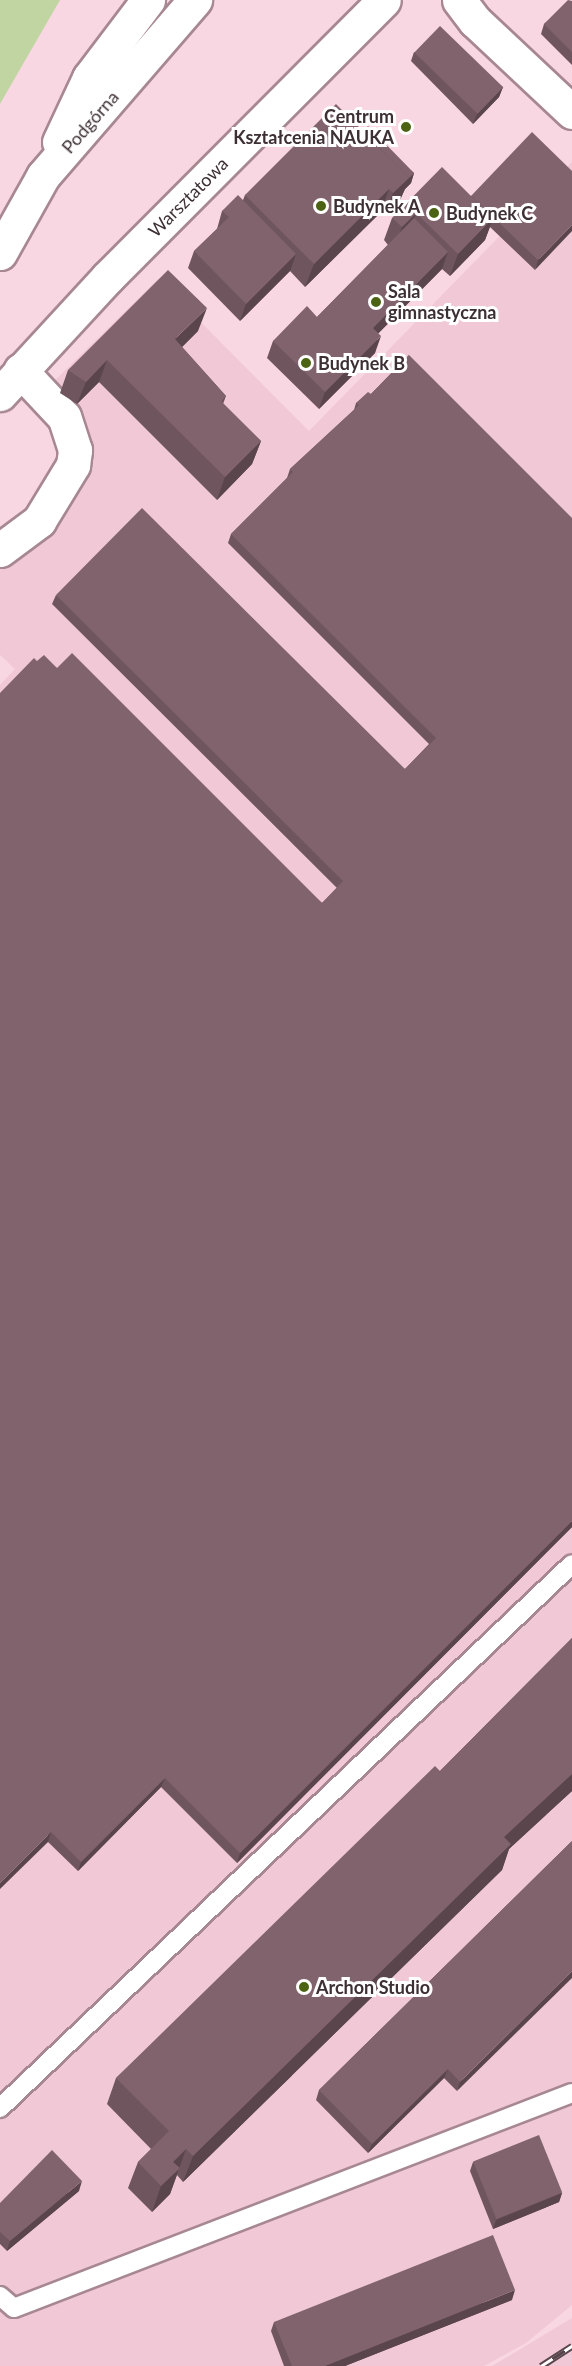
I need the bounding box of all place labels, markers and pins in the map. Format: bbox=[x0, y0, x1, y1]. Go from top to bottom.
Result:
place label: Centrum Kształcenia NAUKA bbox=[233, 106, 394, 148]
marker: Centrum Kształcenia NAUKA bbox=[399, 120, 413, 134]
place label: Budynek A bbox=[333, 195, 421, 217]
marker: Budynek A bbox=[314, 199, 328, 213]
place label: Budynek C bbox=[446, 202, 533, 224]
marker: Budynek C bbox=[427, 206, 441, 220]
place label: Sala gimnastyczna bbox=[388, 281, 496, 324]
marker: Sala gimnastyczna bbox=[369, 295, 383, 309]
place label: Budynek B bbox=[318, 352, 405, 374]
marker: Budynek B bbox=[299, 356, 313, 370]
place label: Archon Studio bbox=[316, 1976, 430, 1998]
marker: Archon Studio bbox=[297, 1980, 311, 1994]

